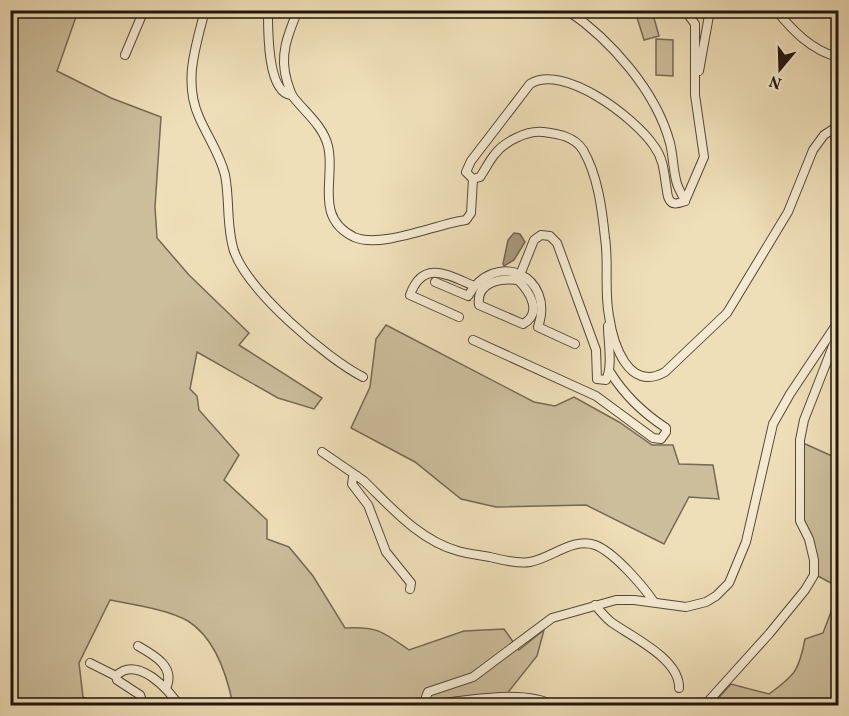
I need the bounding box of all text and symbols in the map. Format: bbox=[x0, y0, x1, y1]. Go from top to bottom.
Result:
north arrow bbox=[750, 39, 810, 99]
text: N bbox=[766, 69, 785, 94]

